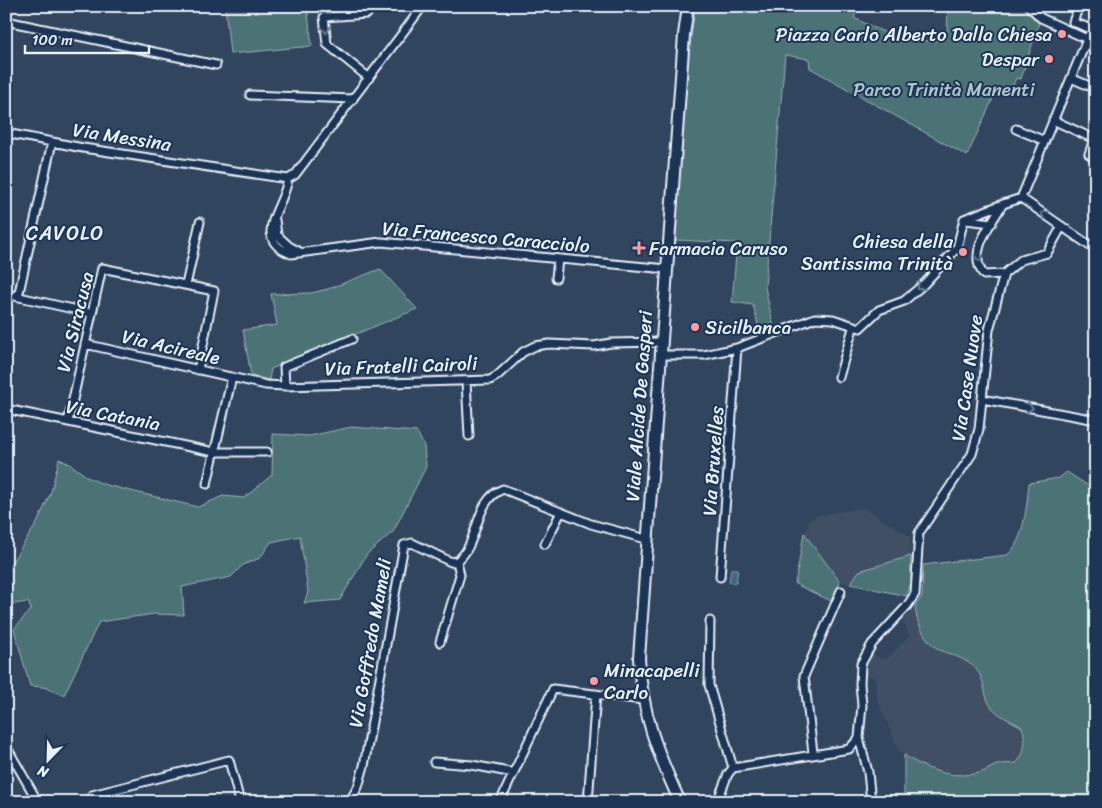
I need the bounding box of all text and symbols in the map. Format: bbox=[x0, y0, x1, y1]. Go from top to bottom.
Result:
place label: Piazza Carlo Alberto Dalla Chiesa bbox=[776, 18, 1052, 51]
scale bar bbox=[25, 22, 149, 54]
one-way arrow bbox=[320, 26, 331, 34]
text: 100 m bbox=[32, 27, 73, 53]
marker: Piazza Carlo Alberto Dalla Chiesa bbox=[1056, 28, 1068, 40]
place label: Despar bbox=[982, 43, 1040, 76]
marker: Despar bbox=[1043, 53, 1055, 65]
park label: Parco Trinità Manenti bbox=[853, 73, 1035, 106]
street label: Via Messina bbox=[71, 113, 174, 161]
street label: Via Francesco Caracciolo bbox=[381, 211, 592, 263]
one-way arrow bbox=[1040, 211, 1050, 220]
district label: CAVOLO bbox=[26, 216, 104, 251]
place label: Chiesa della Santissima Trinità bbox=[801, 225, 953, 280]
place label: Farmacia Caruso bbox=[649, 232, 788, 265]
marker: Farmacia Caruso bbox=[633, 242, 645, 254]
marker: Chiesa della Santissima Trinità bbox=[957, 246, 969, 258]
one-way arrow bbox=[973, 254, 984, 262]
street label: Via Siracusa bbox=[47, 268, 104, 376]
one-way arrow bbox=[916, 281, 925, 290]
street label: Viale Alcide De Gasperi bbox=[616, 309, 662, 503]
place label: Sicilbanca bbox=[705, 311, 792, 344]
street label: Via Case Nuove bbox=[942, 312, 992, 443]
street label: Via Acireale bbox=[119, 320, 223, 374]
marker: Sicilbanca bbox=[689, 321, 701, 333]
street label: Via Fratelli Cairoli bbox=[324, 347, 479, 385]
street label: Via Catania bbox=[63, 390, 163, 440]
one-way arrow bbox=[1026, 402, 1035, 412]
street label: Via Bruxelles bbox=[693, 405, 733, 517]
street label: Via Goffredo Mameli bbox=[339, 555, 401, 730]
place label: Minacapelli Carlo bbox=[604, 654, 700, 709]
marker: Minacapelli Carlo bbox=[588, 675, 600, 687]
north arrow bbox=[22, 736, 72, 786]
text: N bbox=[33, 758, 53, 785]

